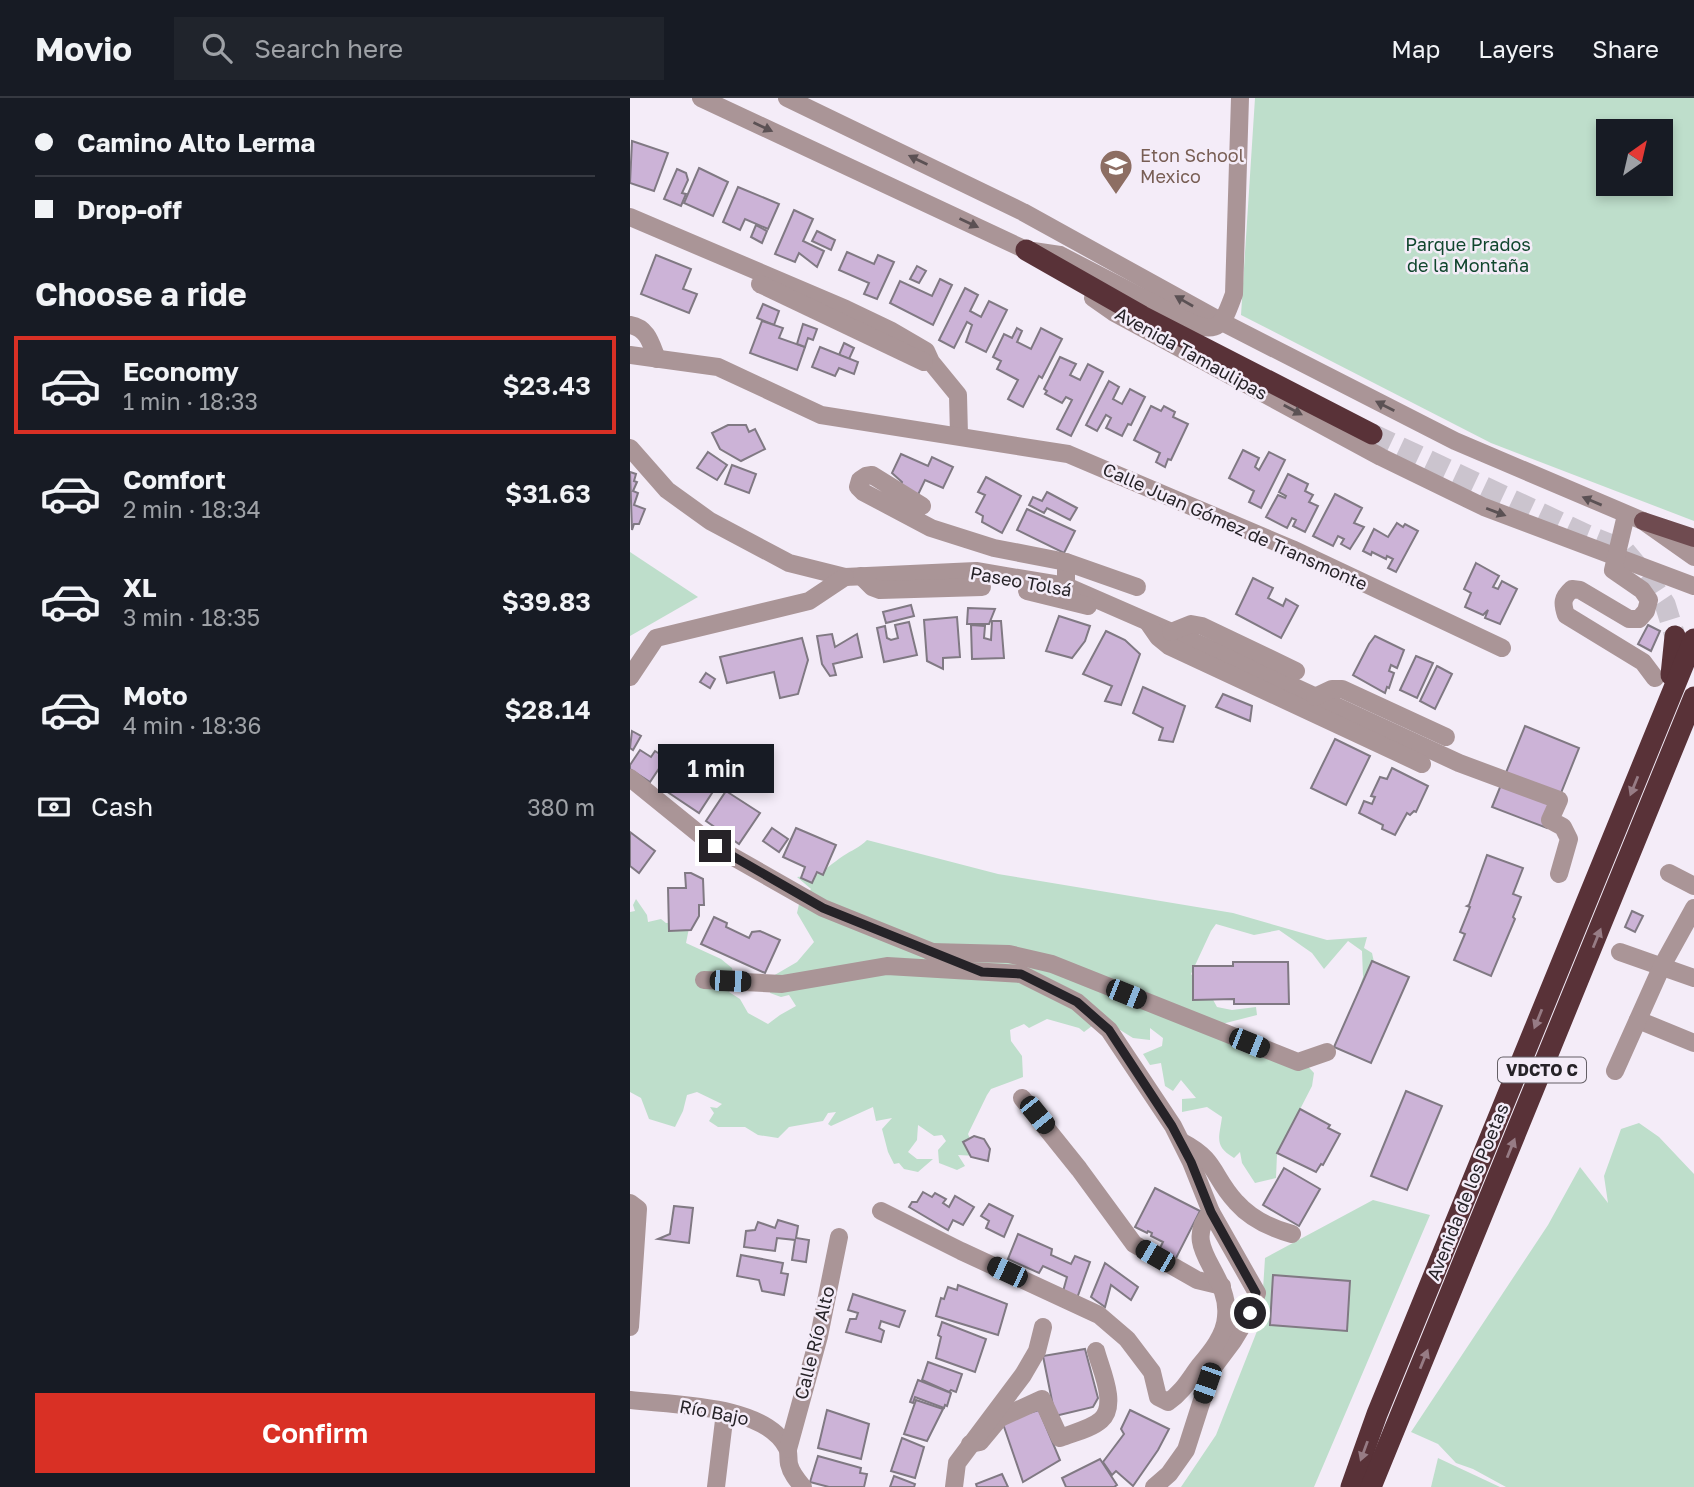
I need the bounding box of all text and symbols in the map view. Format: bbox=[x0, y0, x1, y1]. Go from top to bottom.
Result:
search box bbox=[174, 17, 664, 80]
text: Movio bbox=[35, 29, 132, 68]
icon: search bbox=[198, 29, 236, 67]
text: Search here bbox=[254, 33, 403, 64]
text: Map bbox=[1391, 34, 1440, 63]
text: Layers bbox=[1478, 34, 1554, 63]
text: Share bbox=[1592, 34, 1659, 63]
north arrow bbox=[1596, 119, 1673, 196]
map controls bbox=[1596, 119, 1673, 196]
one-way arrow bbox=[753, 121, 773, 133]
text: Camino Alto Lerma bbox=[77, 127, 315, 158]
place label: Eton School Mexico bbox=[1140, 144, 1245, 187]
school or university icon: Eton School Mexico bbox=[1097, 147, 1135, 196]
one-way arrow bbox=[908, 155, 928, 166]
text: Drop-off bbox=[77, 194, 182, 225]
one-way arrow bbox=[959, 218, 979, 229]
park label: Parque Prados de la Montaña bbox=[1405, 233, 1531, 276]
text: Choose a ride bbox=[35, 275, 247, 313]
one-way arrow bbox=[1174, 295, 1193, 307]
street label: Avenida Tamaulipas bbox=[1111, 302, 1272, 404]
icon: car bbox=[39, 354, 102, 417]
text: Economy bbox=[123, 356, 239, 387]
text: $23.43 bbox=[502, 370, 591, 401]
text: 1 min · 18:33 bbox=[123, 387, 258, 415]
one-way arrow bbox=[1375, 400, 1395, 412]
one-way arrow bbox=[1283, 404, 1303, 416]
street label: Calle Juan Gómez de Transmonte bbox=[1100, 458, 1371, 595]
icon: car bbox=[39, 462, 102, 525]
text: Comfort bbox=[123, 464, 226, 495]
text: $31.63 bbox=[505, 478, 591, 509]
text: 2 min · 18:34 bbox=[123, 495, 261, 523]
one-way arrow bbox=[1581, 495, 1602, 506]
one-way arrow bbox=[1485, 506, 1506, 517]
street label: Paseo Tolsá bbox=[969, 561, 1074, 601]
icon: car bbox=[39, 570, 102, 633]
text: XL bbox=[123, 572, 157, 603]
text: $39.83 bbox=[502, 586, 591, 617]
text: 3 min · 18:35 bbox=[123, 603, 260, 631]
icon: car bbox=[39, 678, 102, 741]
text: Moto bbox=[123, 680, 188, 711]
text: $28.14 bbox=[504, 694, 591, 725]
text: 4 min · 18:36 bbox=[123, 711, 261, 739]
callout: 1 min bbox=[657, 744, 773, 794]
text: 1 min bbox=[687, 754, 745, 782]
one-way arrow bbox=[1628, 775, 1639, 796]
icon: cash bbox=[35, 788, 73, 826]
text: Cash bbox=[91, 791, 153, 822]
text: 380 m bbox=[527, 793, 595, 821]
route end bbox=[699, 830, 731, 862]
one-way arrow bbox=[1591, 927, 1602, 948]
car bbox=[709, 970, 752, 992]
car bbox=[1103, 976, 1150, 1012]
one-way arrow bbox=[1533, 1009, 1544, 1030]
car bbox=[1226, 1025, 1273, 1061]
road number: VDCTO C bbox=[1498, 1058, 1586, 1082]
car bbox=[1016, 1092, 1059, 1138]
street label: Avenida de los Poetas bbox=[1421, 1100, 1513, 1283]
one-way arrow bbox=[1505, 1138, 1516, 1159]
car bbox=[1132, 1236, 1179, 1276]
car bbox=[984, 1254, 1031, 1290]
street label: Calle Río Alto bbox=[789, 1284, 839, 1402]
route start bbox=[1234, 1297, 1266, 1329]
one-way arrow bbox=[1419, 1348, 1430, 1369]
car bbox=[1191, 1360, 1224, 1406]
button: Confirm bbox=[35, 1393, 595, 1473]
street label: Río Bajo bbox=[678, 1395, 751, 1430]
one-way arrow bbox=[1358, 1440, 1369, 1461]

